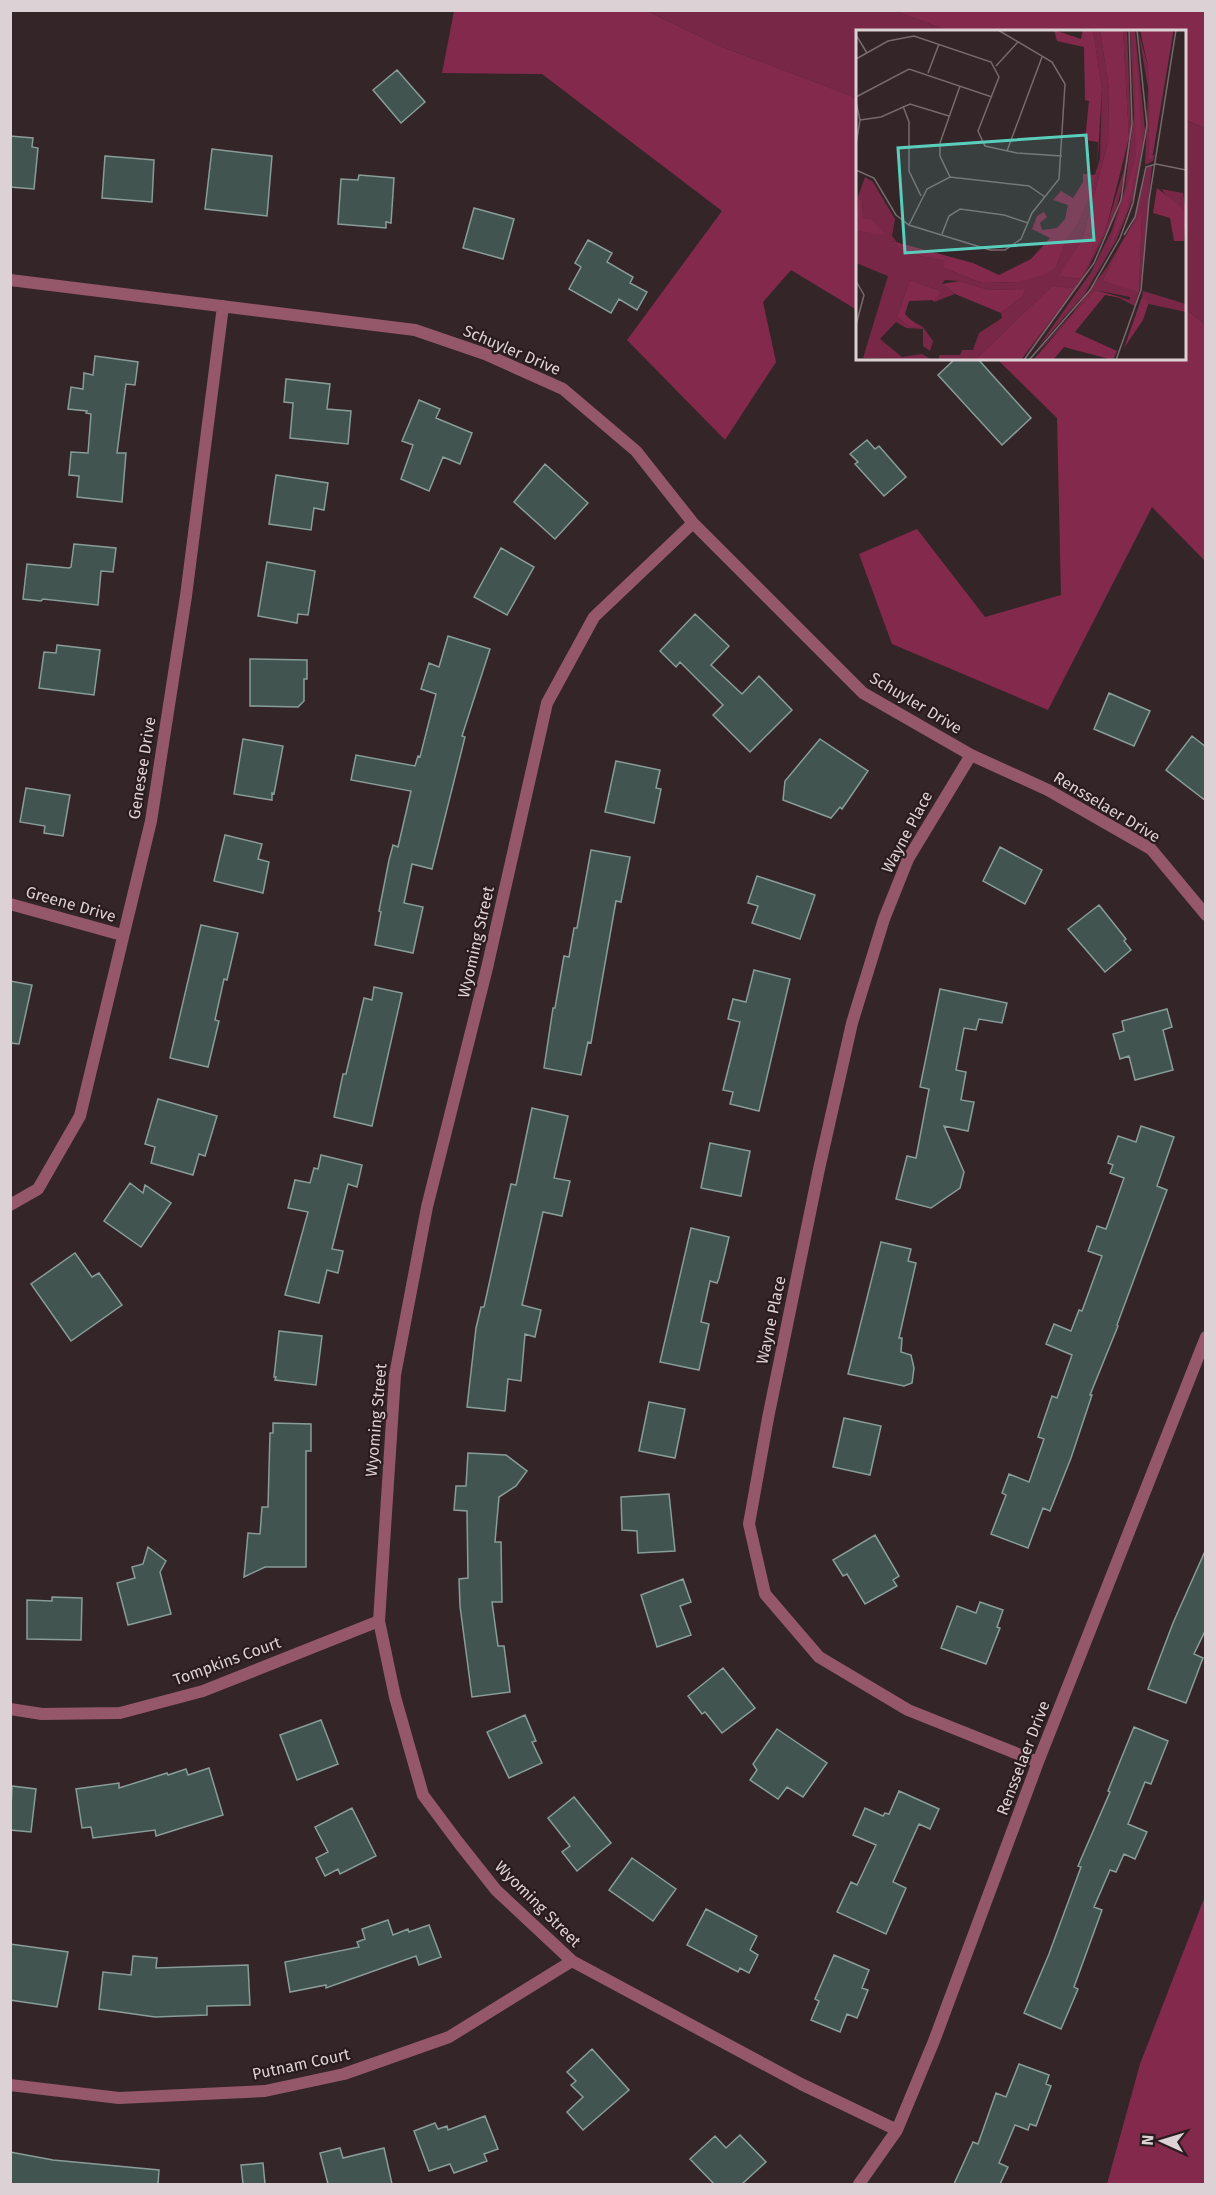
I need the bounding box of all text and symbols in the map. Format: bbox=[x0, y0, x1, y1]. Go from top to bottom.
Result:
inset map bbox=[856, 30, 1186, 360]
street label: Schuyler Drive bbox=[460, 321, 564, 379]
street label: Schuyler Drive bbox=[866, 668, 966, 738]
street label: Genesee Drive bbox=[125, 715, 159, 821]
street label: Rensselaer Drive bbox=[1050, 768, 1164, 846]
street label: Wayne Place bbox=[878, 788, 936, 876]
street label: Greene Drive bbox=[24, 882, 118, 926]
street label: Wyoming Street bbox=[454, 884, 498, 1000]
street label: Wayne Place bbox=[752, 1274, 790, 1366]
street label: Wyoming Street bbox=[362, 1362, 390, 1478]
street label: Tompkins Court bbox=[171, 1633, 284, 1689]
street label: Rensselaer Drive bbox=[992, 1698, 1054, 1818]
street label: Wyoming Street bbox=[491, 1857, 585, 1951]
street label: Putnam Court bbox=[250, 2044, 352, 2084]
north arrow bbox=[1132, 2111, 1192, 2171]
text: N bbox=[1138, 2134, 1157, 2146]

